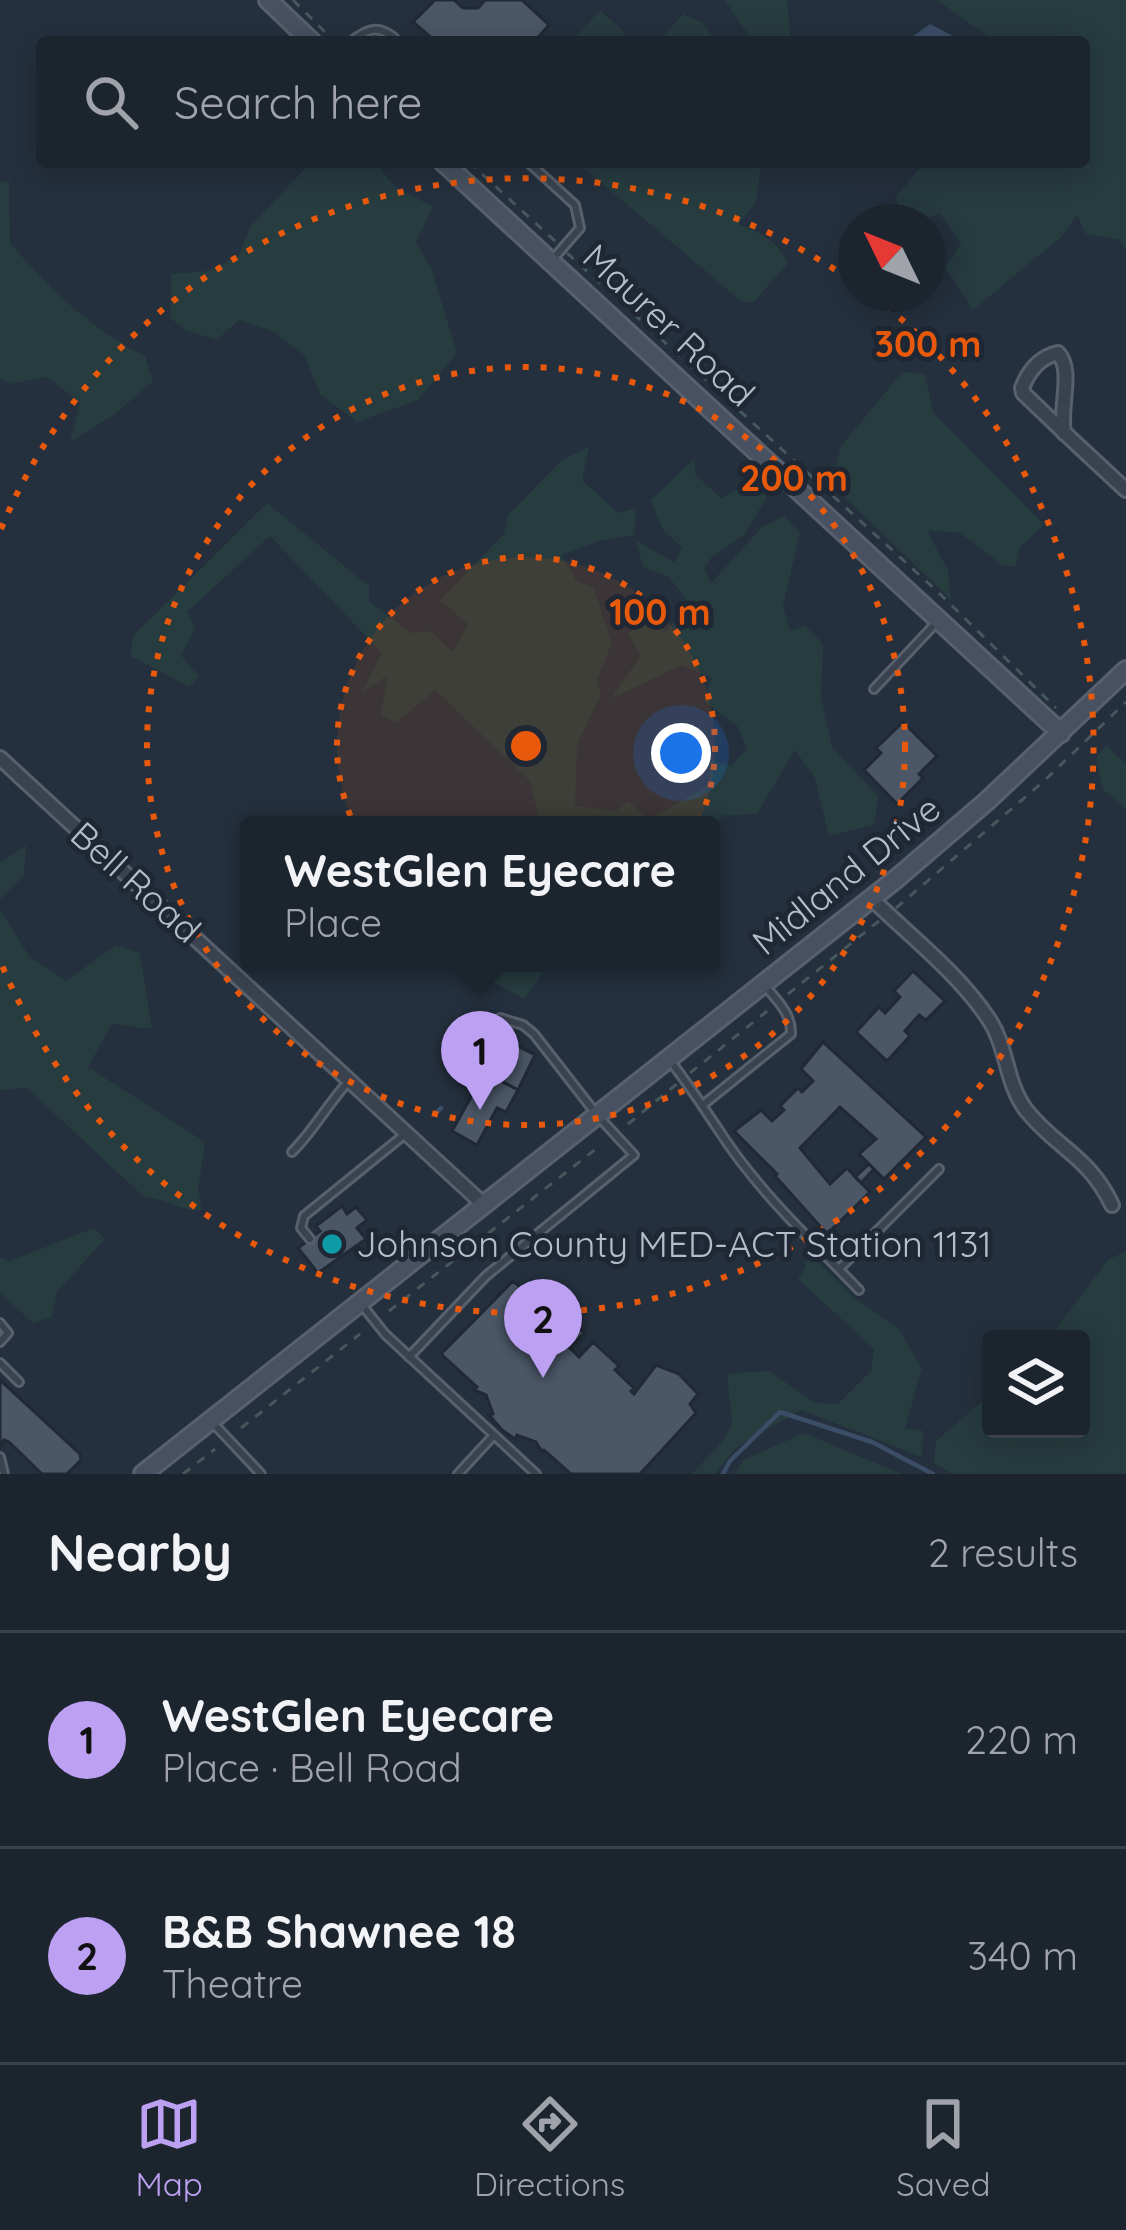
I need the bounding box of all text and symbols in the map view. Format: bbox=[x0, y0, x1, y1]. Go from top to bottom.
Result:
search box bbox=[36, 36, 1090, 168]
icon: search bbox=[78, 69, 144, 135]
text: Search here bbox=[174, 74, 422, 130]
north arrow bbox=[838, 204, 946, 312]
street label: Maurer Road bbox=[574, 234, 764, 415]
text: 300 m bbox=[875, 321, 981, 366]
text: 200 m bbox=[740, 455, 848, 500]
text: 100 m bbox=[609, 589, 711, 634]
your location bbox=[651, 723, 711, 783]
centre of rings bbox=[505, 725, 547, 767]
street label: Midland Drive bbox=[743, 785, 949, 964]
street label: Bell Road bbox=[62, 812, 211, 952]
popup bbox=[240, 816, 720, 972]
text: WestGlen Eyecare bbox=[284, 842, 676, 898]
text: Place bbox=[284, 898, 382, 947]
pin: 1 bbox=[441, 1011, 519, 1110]
place label: Johnson County MED-ACT Station 1131 bbox=[356, 1221, 992, 1266]
marker: Johnson County MED-ACT Station 1131 bbox=[319, 1231, 345, 1257]
pin: 2 bbox=[504, 1279, 582, 1378]
map controls bbox=[982, 1330, 1090, 1438]
button: layers bbox=[982, 1330, 1090, 1438]
text: Nearby bbox=[48, 1520, 232, 1584]
text: 2 results bbox=[928, 1528, 1078, 1577]
text: WestGlen Eyecare bbox=[162, 1687, 554, 1743]
text: 1 bbox=[79, 1715, 95, 1764]
text: 220 m bbox=[965, 1715, 1078, 1764]
text: Place · Bell Road bbox=[162, 1743, 462, 1792]
text: B&B Shawnee 18 bbox=[162, 1903, 516, 1959]
text: 2 bbox=[76, 1931, 98, 1980]
text: 340 m bbox=[968, 1931, 1078, 1980]
text: Theatre bbox=[162, 1959, 303, 2008]
tab: Map bbox=[136, 2091, 203, 2204]
tab: Directions bbox=[474, 2091, 625, 2204]
tab: Saved bbox=[896, 2091, 990, 2204]

